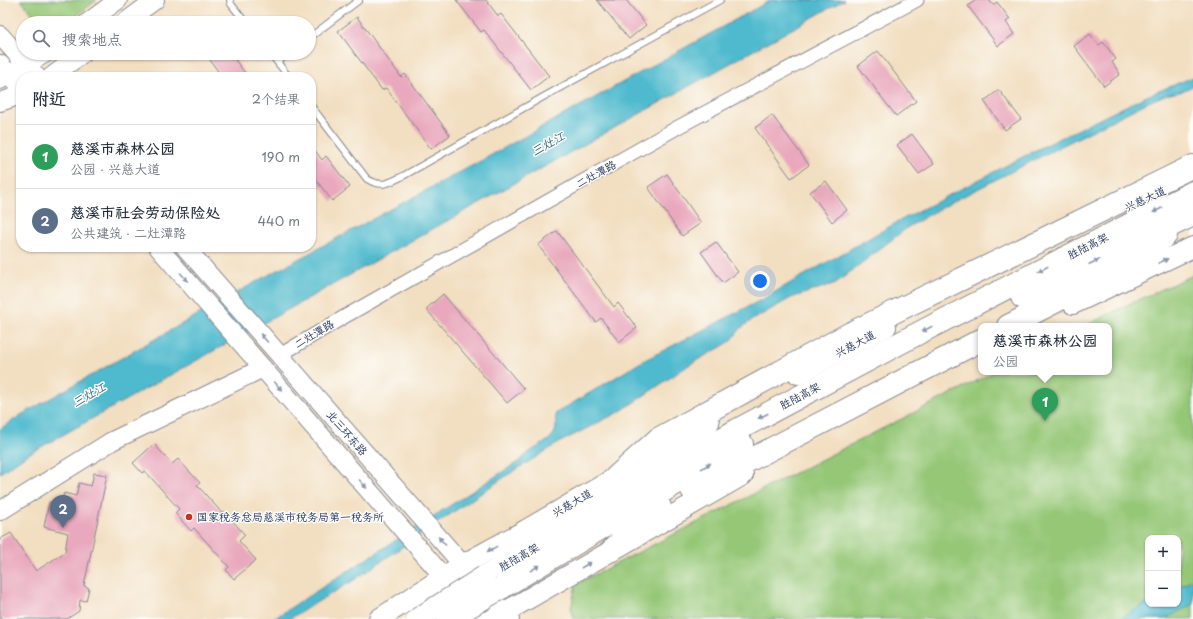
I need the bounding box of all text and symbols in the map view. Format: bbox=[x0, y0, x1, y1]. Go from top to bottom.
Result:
search box bbox=[16, 16, 316, 60]
icon: search bbox=[30, 27, 52, 49]
text: 搜索地点 bbox=[62, 27, 122, 50]
text: 附近 bbox=[32, 85, 66, 111]
text: 2个结果 bbox=[252, 89, 300, 108]
water label: 三灶江 bbox=[527, 126, 568, 160]
text: 慈溪市森林公园 bbox=[70, 136, 175, 159]
text: 1 bbox=[42, 147, 48, 166]
text: 190 m bbox=[261, 147, 300, 166]
street label: 二灶潭路 bbox=[572, 155, 619, 192]
text: 公园 · 兴慈大道 bbox=[70, 159, 160, 178]
street label: 兴慈大道 bbox=[1121, 182, 1168, 216]
text: 慈溪市社会劳动保险处 bbox=[70, 200, 220, 223]
one-way arrow bbox=[1153, 206, 1164, 213]
text: 2 bbox=[40, 211, 50, 230]
text: 440 m bbox=[257, 211, 300, 230]
text: 公共建筑 · 二灶潭路 bbox=[70, 223, 186, 242]
street label: 胜陆高架 bbox=[1064, 228, 1111, 263]
one-way arrow bbox=[1157, 258, 1168, 264]
one-way arrow bbox=[1088, 259, 1100, 265]
one-way arrow bbox=[1037, 266, 1049, 273]
one-way arrow bbox=[179, 271, 188, 282]
your location bbox=[750, 271, 770, 291]
street label: 二灶潭路 bbox=[291, 315, 337, 352]
popup bbox=[978, 323, 1112, 375]
one-way arrow bbox=[921, 325, 933, 332]
street label: 兴慈大道 bbox=[831, 326, 878, 361]
text: 慈溪市森林公园 bbox=[992, 328, 1098, 351]
one-way arrow bbox=[260, 333, 269, 343]
text: 公园 bbox=[992, 351, 1019, 370]
water label: 三灶江 bbox=[68, 377, 109, 411]
street label: 胜陆高架 bbox=[776, 378, 823, 413]
one-way arrow bbox=[273, 380, 282, 391]
pin: 1 bbox=[1032, 388, 1058, 421]
street label: 北三环东路 bbox=[323, 406, 372, 459]
one-way arrow bbox=[757, 413, 769, 419]
one-way arrow bbox=[700, 462, 712, 469]
one-way arrow bbox=[358, 479, 368, 489]
street label: 兴慈大道 bbox=[548, 484, 595, 521]
pin: 2 bbox=[50, 495, 76, 528]
place label: 国家税务总局慈溪市税务局第一税务所 bbox=[197, 508, 384, 525]
marker: 国家税务总局慈溪市税务局第一税务所 bbox=[184, 512, 194, 522]
map controls bbox=[1145, 535, 1181, 607]
button: + bbox=[1145, 535, 1181, 571]
one-way arrow bbox=[437, 536, 446, 546]
street label: 胜陆高架 bbox=[495, 538, 542, 575]
one-way arrow bbox=[486, 545, 498, 552]
one-way arrow bbox=[580, 562, 592, 569]
one-way arrow bbox=[529, 565, 541, 572]
button: − bbox=[1145, 571, 1181, 607]

